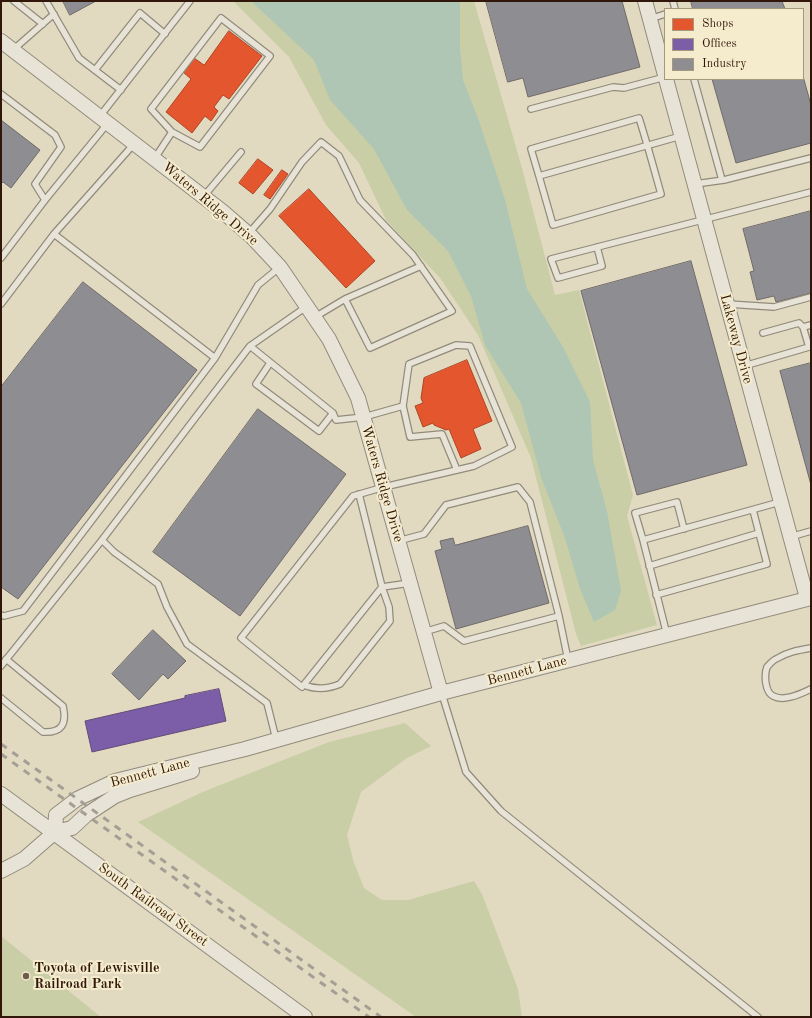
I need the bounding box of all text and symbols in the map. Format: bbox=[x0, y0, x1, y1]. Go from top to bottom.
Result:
legend bbox=[664, 8, 804, 80]
text: Shops bbox=[702, 18, 733, 30]
text: Offices bbox=[702, 38, 737, 50]
text: Industry bbox=[702, 58, 747, 70]
street label: Waters Ridge Drive bbox=[158, 159, 262, 249]
street label: Lakeway Drive bbox=[716, 292, 756, 386]
street label: Waters Ridge Drive bbox=[357, 424, 407, 544]
street label: Bennett Lane bbox=[485, 652, 569, 690]
street label: Bennett Lane bbox=[108, 754, 192, 792]
street label: South Railroad Street bbox=[95, 859, 211, 951]
place label: Toyota of Lewisville Railroad Park bbox=[34, 960, 160, 992]
marker: Toyota of Lewisville Railroad Park bbox=[21, 971, 31, 981]

